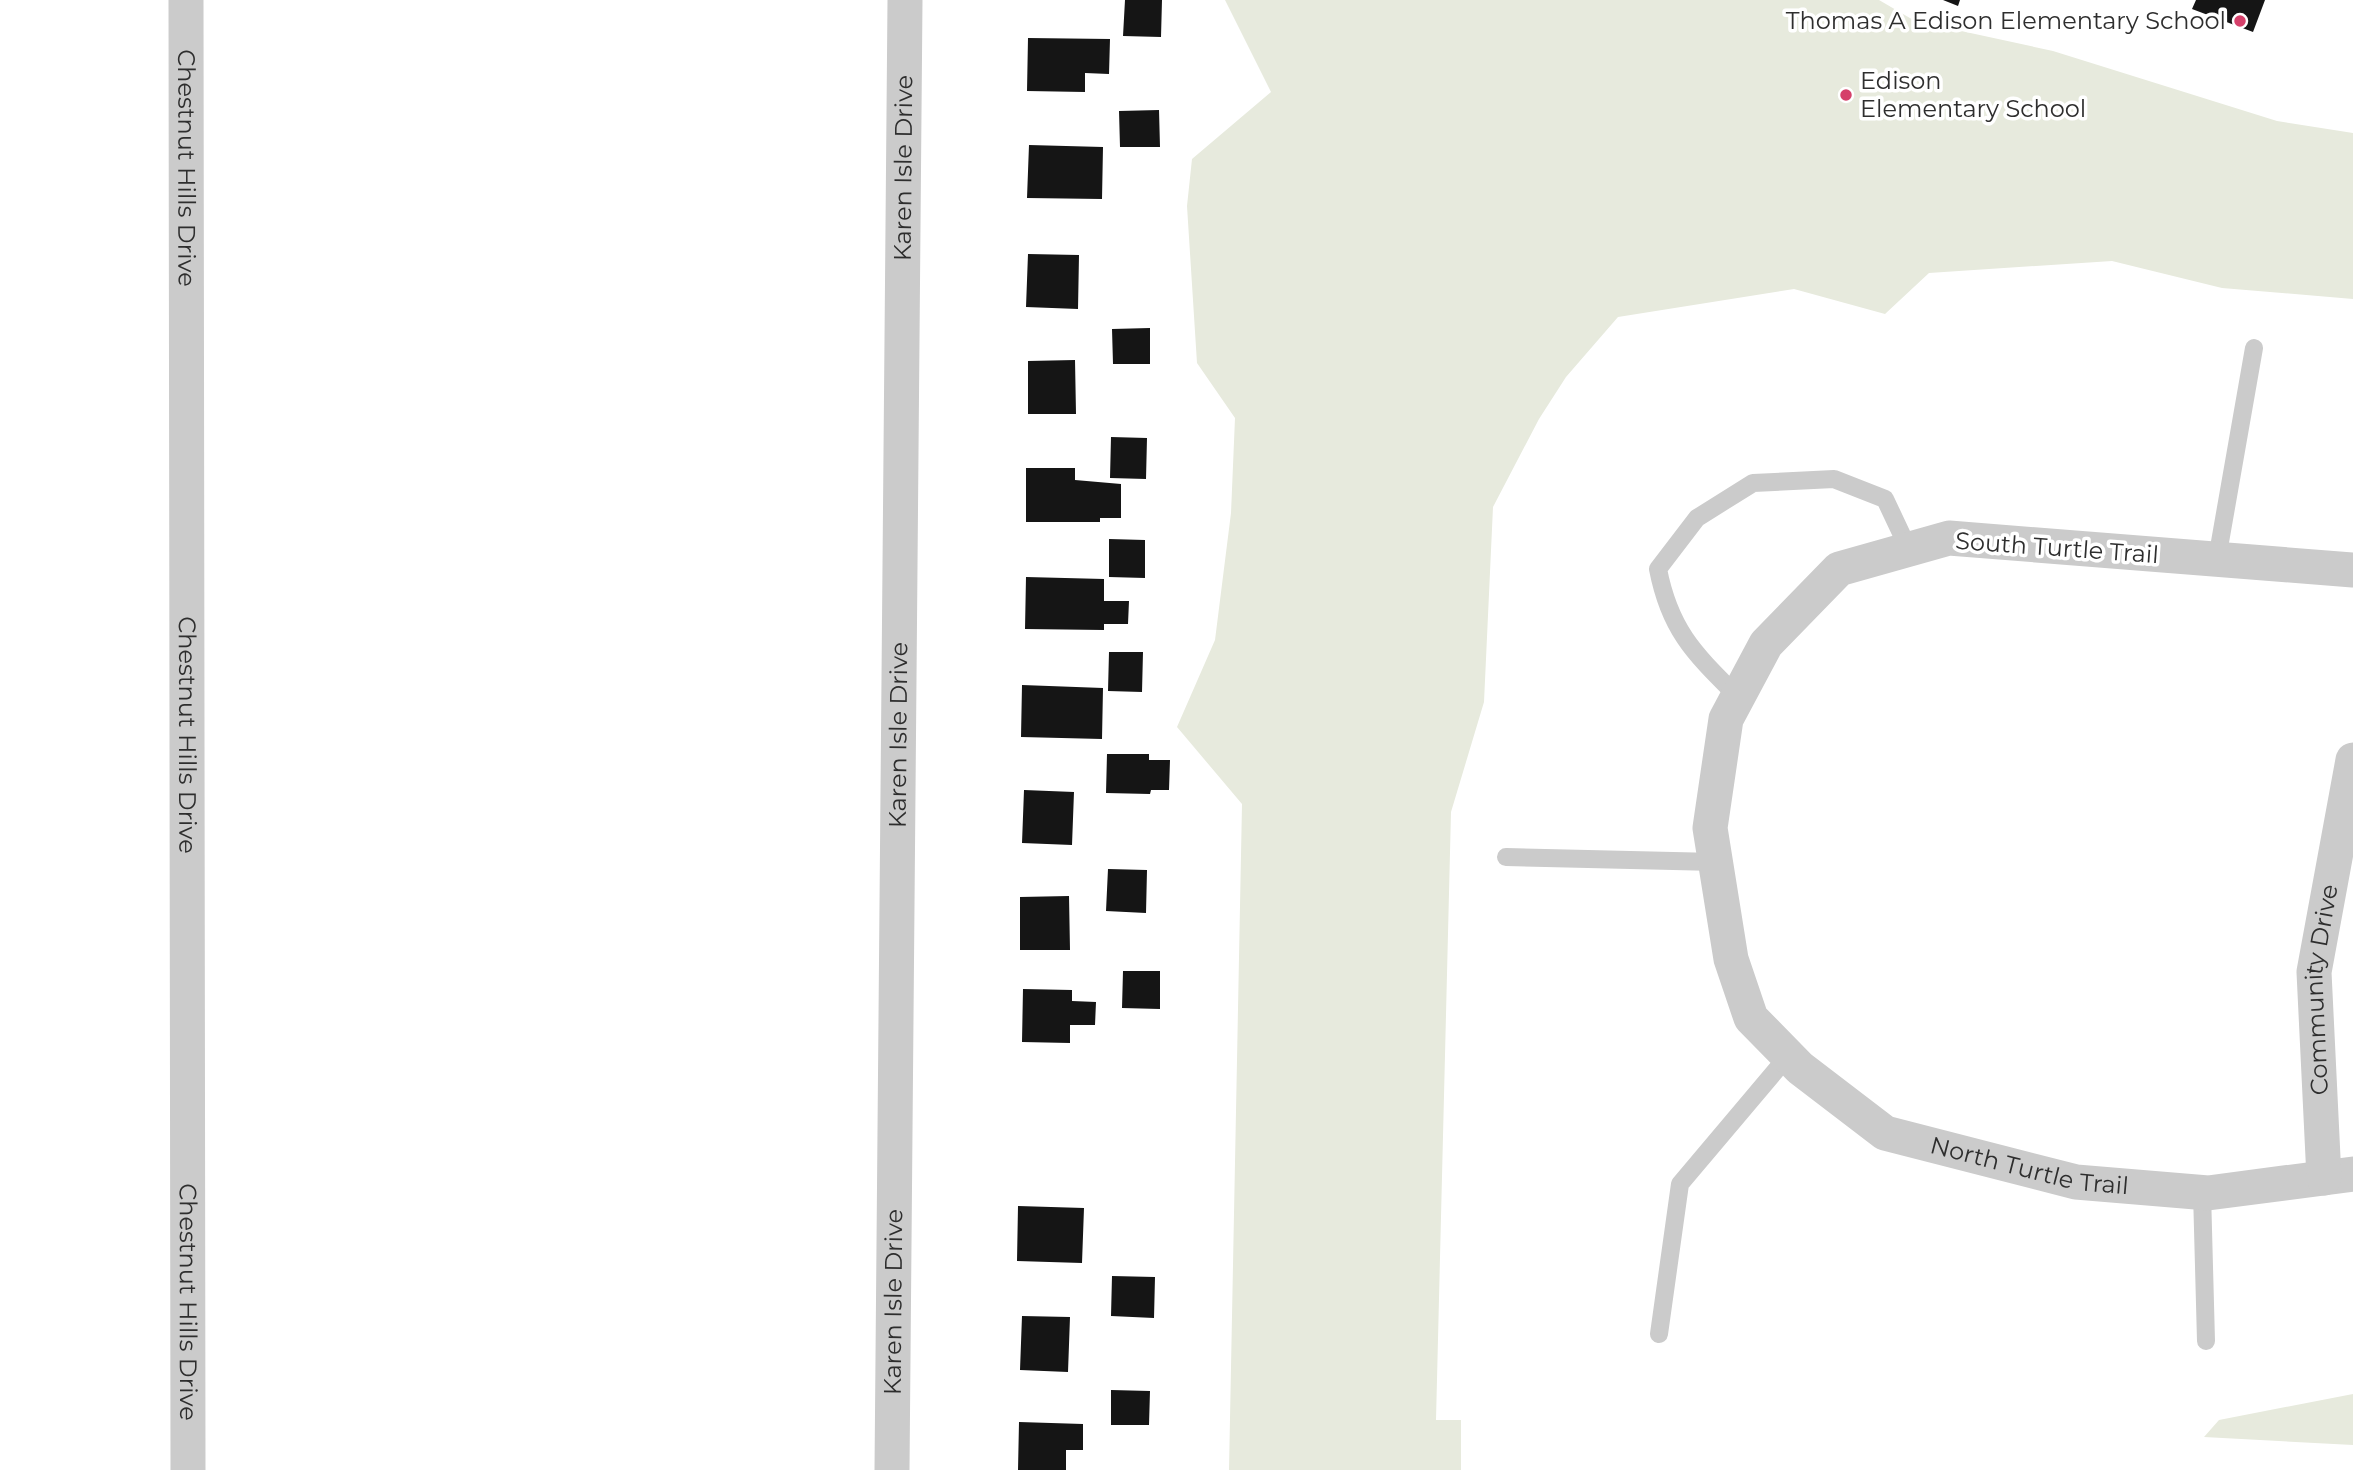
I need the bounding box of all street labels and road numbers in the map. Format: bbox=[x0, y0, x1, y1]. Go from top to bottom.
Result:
street label: Chestnut Hills Drive bbox=[172, 49, 201, 287]
street label: Karen Isle Drive bbox=[888, 75, 918, 261]
street label: South Turtle Trail bbox=[1954, 526, 2160, 569]
street label: Chestnut Hills Drive bbox=[173, 616, 202, 854]
street label: Karen Isle Drive bbox=[883, 642, 913, 828]
street label: Community Drive bbox=[2299, 882, 2344, 1096]
street label: North Turtle Trail bbox=[1927, 1130, 2130, 1200]
street label: Chestnut Hills Drive bbox=[174, 1183, 203, 1421]
street label: Karen Isle Drive bbox=[878, 1209, 908, 1395]

